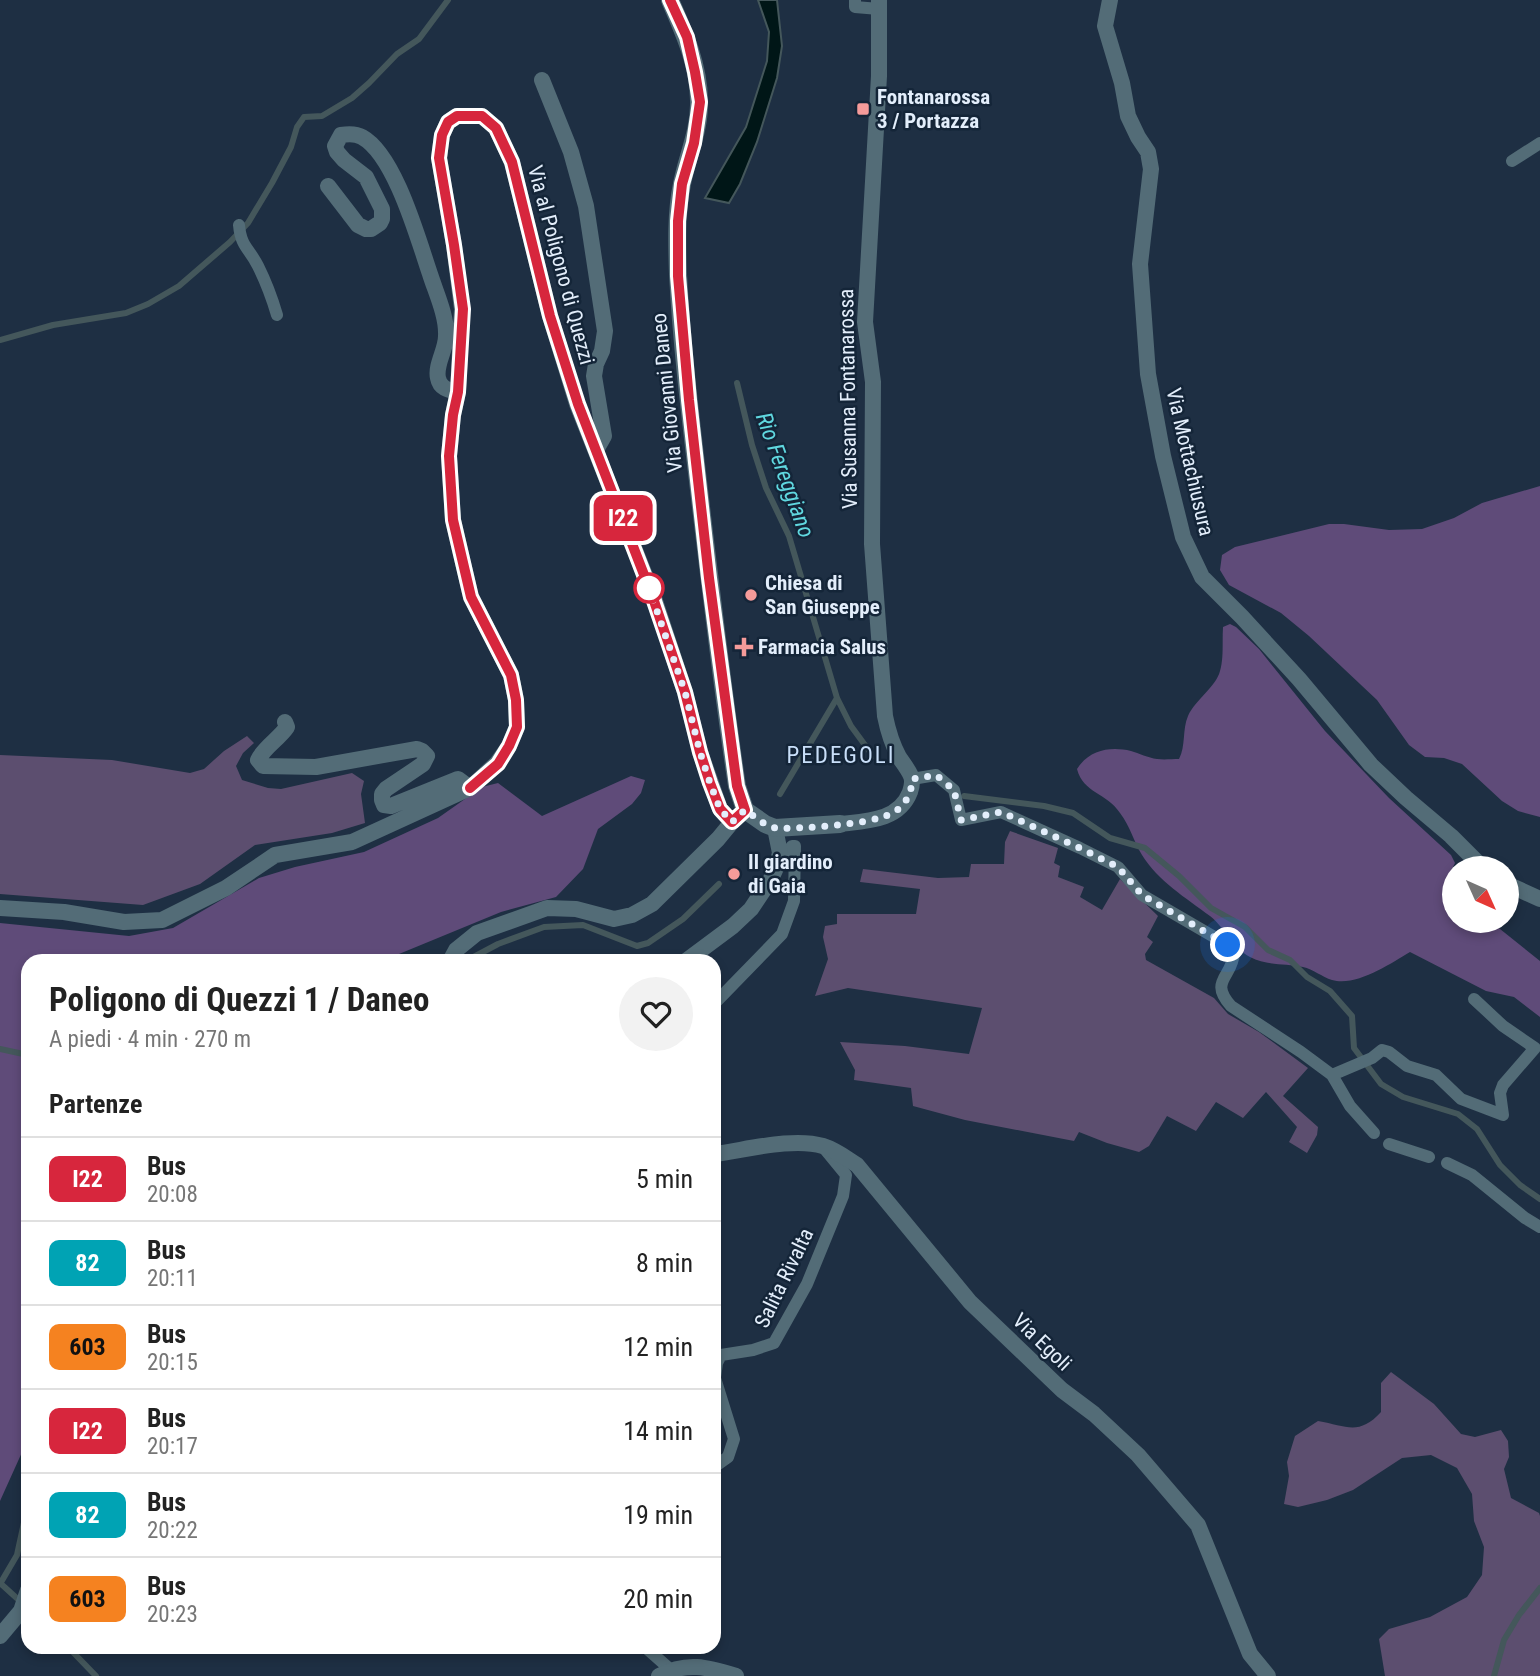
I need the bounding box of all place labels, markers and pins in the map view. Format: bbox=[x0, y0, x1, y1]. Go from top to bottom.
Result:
place label: Fontanarossa 3 / Portazza bbox=[877, 85, 990, 133]
marker: Fontanarossa 3 / Portazza bbox=[855, 101, 871, 117]
place label: Chiesa di San Giuseppe bbox=[765, 571, 880, 619]
unlabelled marker bbox=[634, 573, 664, 603]
marker: Chiesa di San Giuseppe bbox=[743, 587, 759, 603]
place label: Farmacia Salus bbox=[758, 635, 886, 659]
marker: Farmacia Salus bbox=[736, 639, 752, 655]
place label: Il giardino di Gaia bbox=[748, 850, 833, 898]
marker: Il giardino di Gaia bbox=[726, 866, 742, 882]

